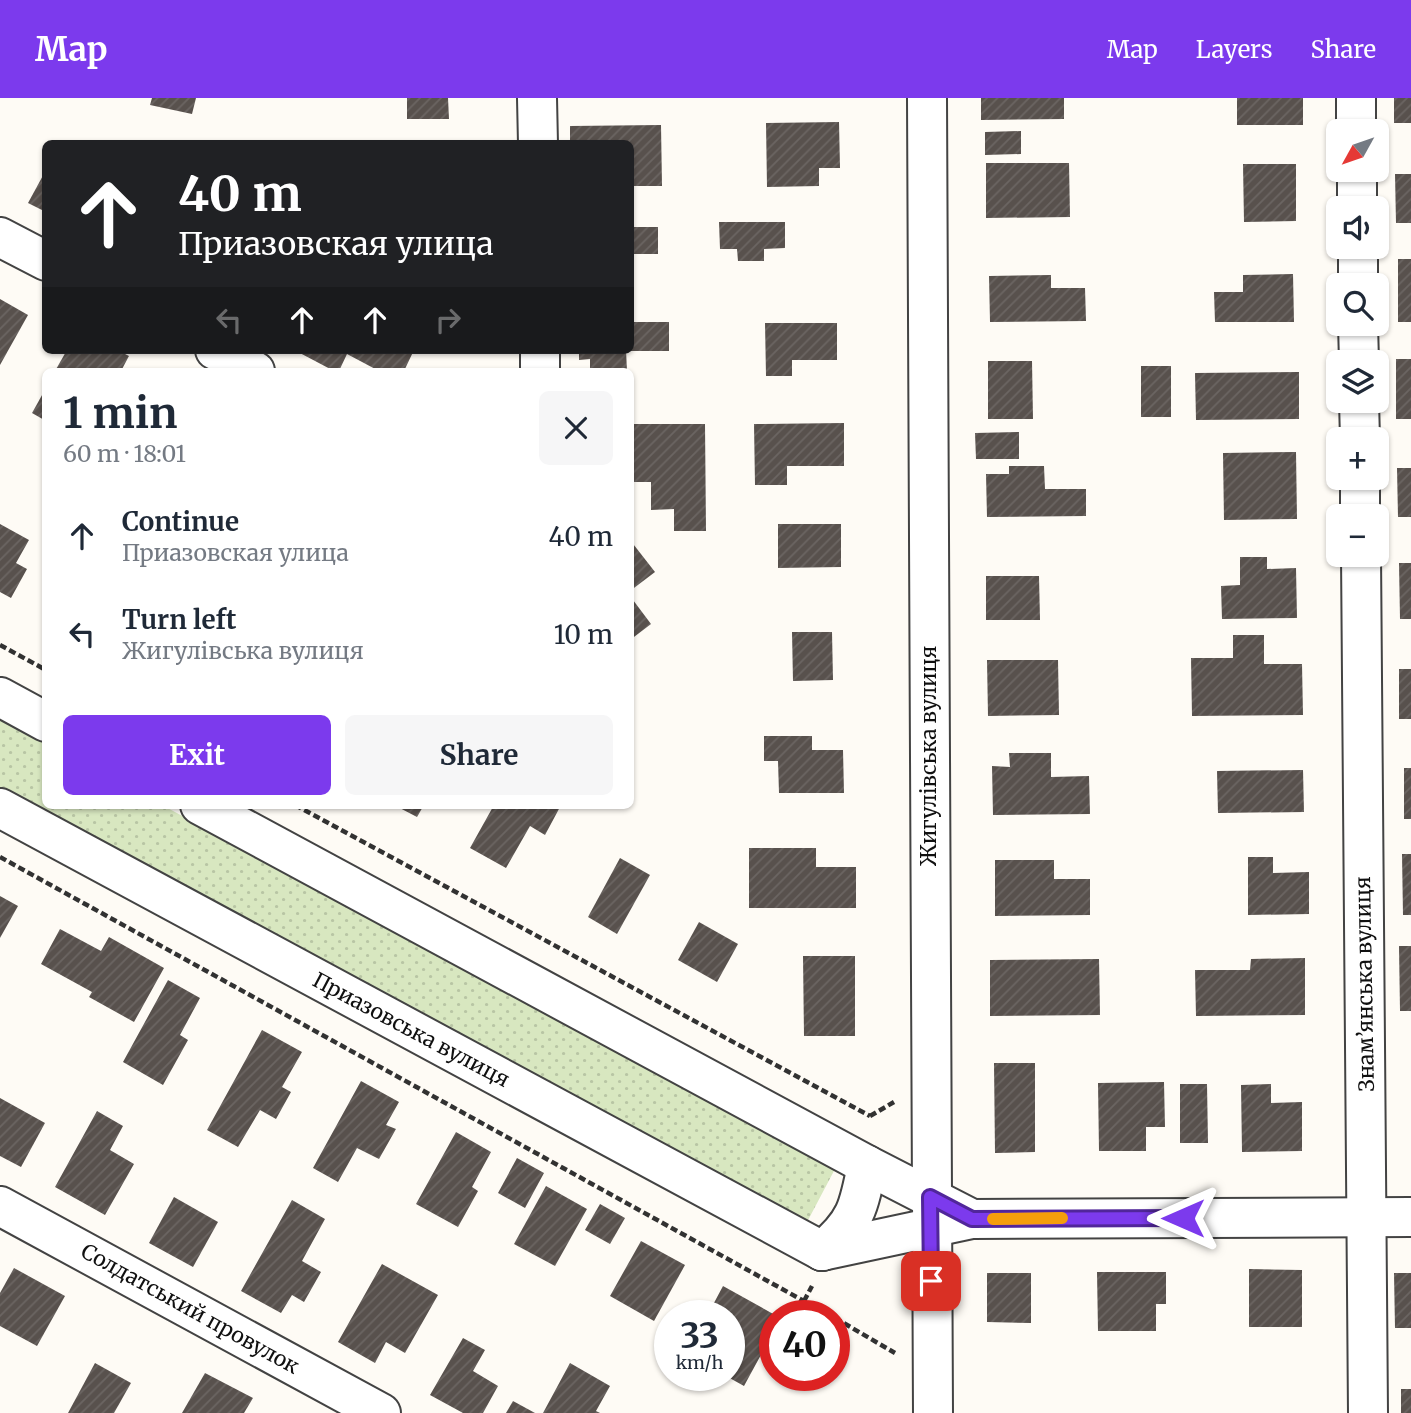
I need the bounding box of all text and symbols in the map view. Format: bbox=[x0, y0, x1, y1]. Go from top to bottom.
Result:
text: Map bbox=[35, 29, 108, 70]
text: Map bbox=[1107, 34, 1158, 65]
text: Layers bbox=[1196, 34, 1272, 65]
text: Share bbox=[1310, 34, 1376, 65]
north arrow bbox=[1326, 119, 1390, 182]
map controls bbox=[1326, 119, 1389, 567]
text: 40 m bbox=[178, 163, 302, 224]
icon: ahead bbox=[63, 168, 154, 259]
button: sound bbox=[1326, 196, 1389, 259]
text: Приазовская улица bbox=[178, 224, 494, 264]
button: search bbox=[1326, 273, 1389, 336]
icon: left bbox=[210, 301, 248, 339]
icon: ahead bbox=[283, 301, 321, 339]
icon: ahead bbox=[356, 301, 394, 339]
icon: right bbox=[429, 301, 467, 339]
button: layers bbox=[1326, 350, 1389, 413]
text: 1 min bbox=[63, 387, 177, 439]
button: close bbox=[539, 391, 613, 465]
button: + bbox=[1326, 427, 1389, 490]
text: 60 m · 18:01 bbox=[63, 439, 186, 468]
button: − bbox=[1326, 504, 1389, 567]
text: Continue bbox=[122, 505, 239, 538]
icon: ahead bbox=[63, 517, 101, 555]
text: 40 m bbox=[549, 520, 613, 553]
text: Приазовская улица bbox=[122, 538, 349, 567]
text: Turn left bbox=[122, 603, 236, 636]
icon: left bbox=[63, 615, 101, 653]
text: 10 m bbox=[554, 618, 613, 651]
text: Жигулівська вулиця bbox=[122, 636, 364, 665]
street label: Жигулівська вулиця bbox=[915, 646, 942, 866]
button: Exit bbox=[63, 715, 331, 795]
button: Share bbox=[345, 715, 613, 795]
street label: Знам’янська вулиця bbox=[1349, 876, 1380, 1092]
street label: Приазовська вулиця bbox=[308, 966, 514, 1093]
position arrow bbox=[1146, 1181, 1220, 1255]
street label: Солдатський провулок bbox=[76, 1237, 304, 1380]
pin bbox=[901, 1251, 961, 1311]
icon: arrive bbox=[912, 1262, 950, 1300]
speed limit sign: 40 bbox=[759, 1300, 850, 1391]
text: 33 bbox=[680, 1314, 719, 1358]
text: km/h bbox=[676, 1351, 723, 1374]

